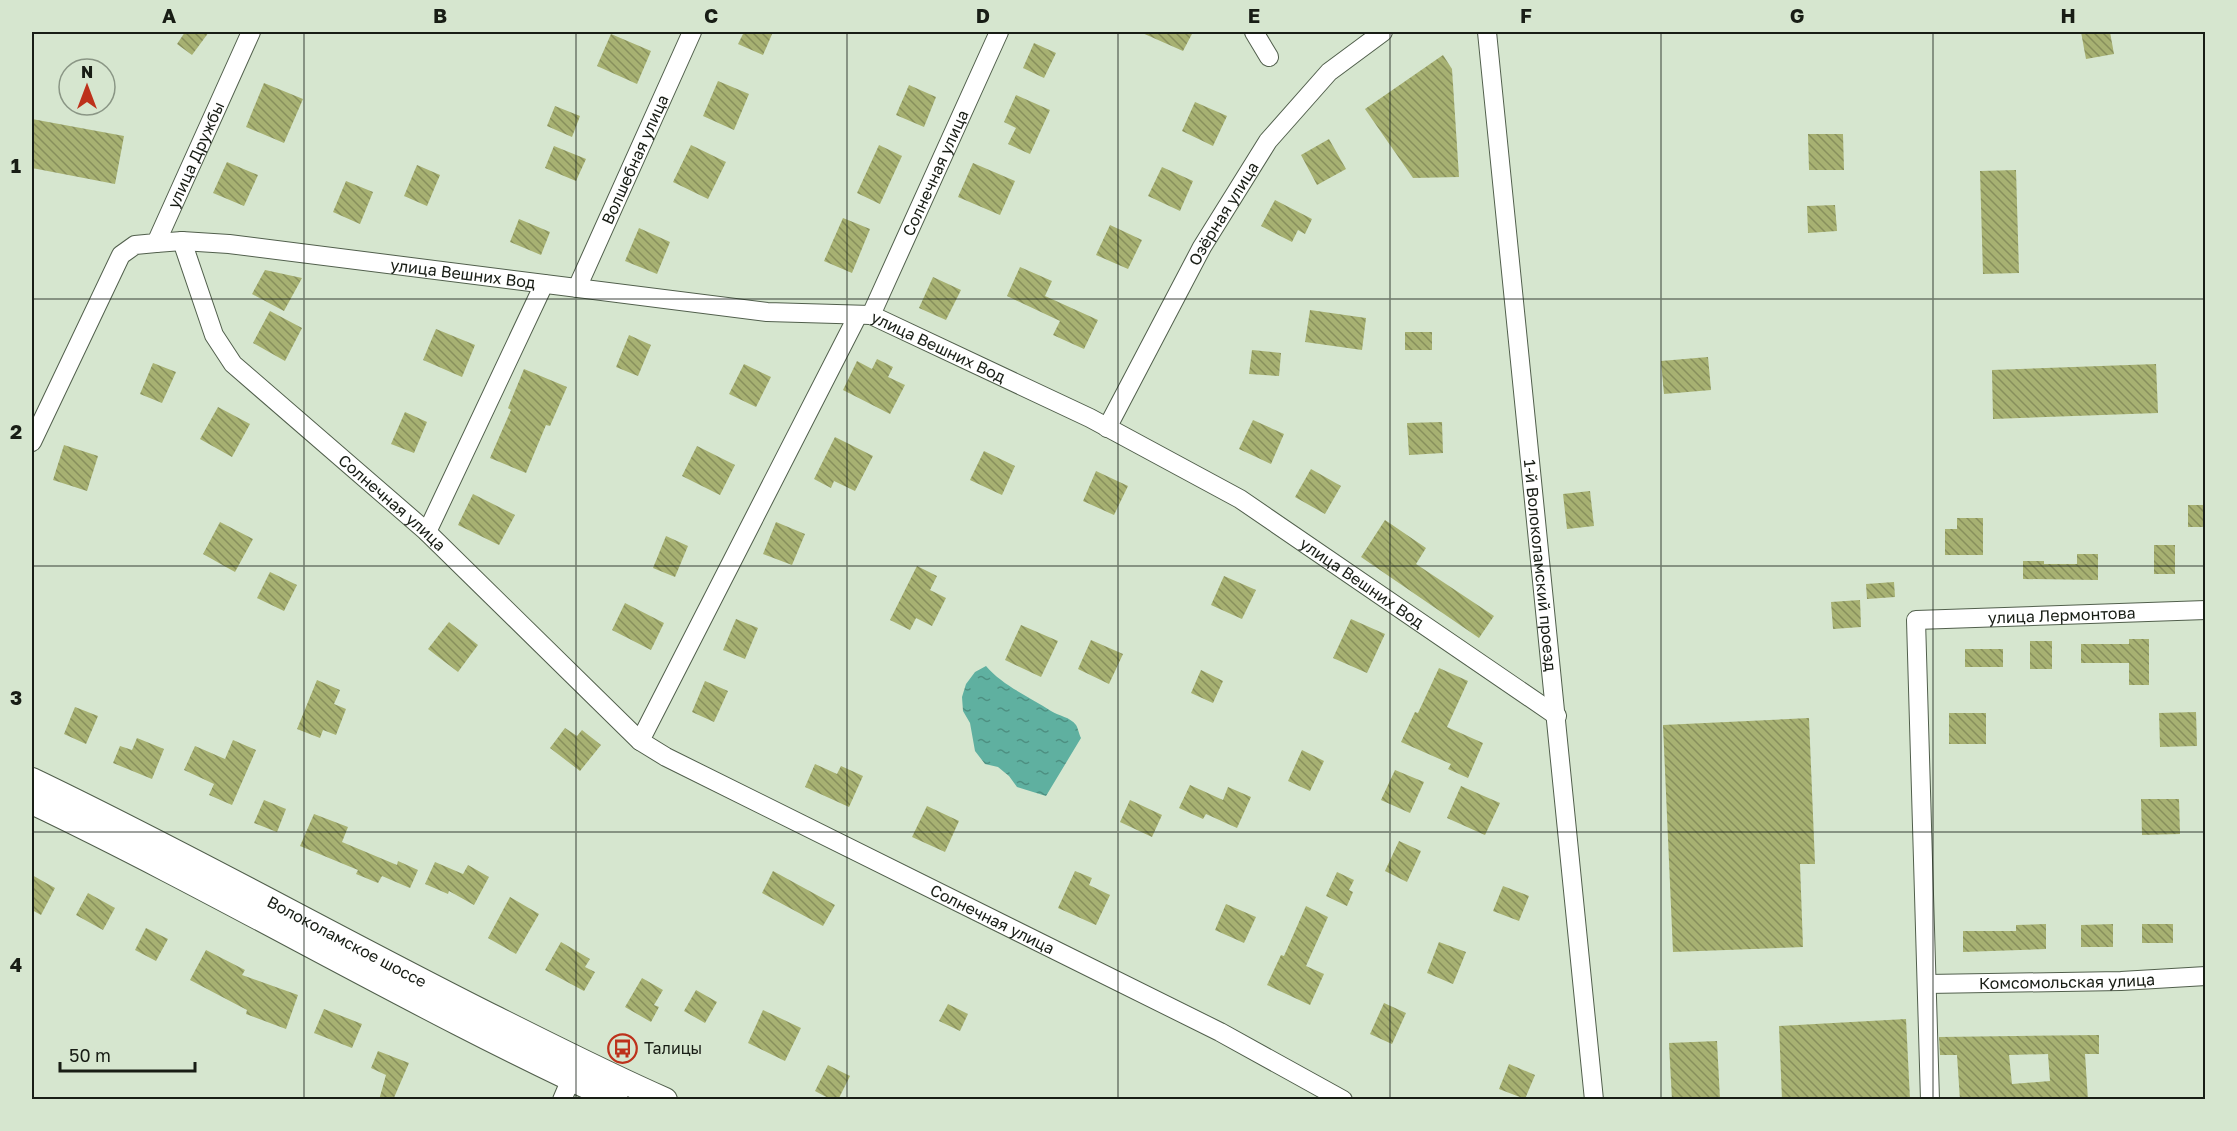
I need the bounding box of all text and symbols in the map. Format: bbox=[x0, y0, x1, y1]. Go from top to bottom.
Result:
text: A bbox=[162, 3, 176, 27]
text: B bbox=[433, 3, 447, 27]
text: C bbox=[704, 3, 718, 27]
text: D bbox=[976, 3, 990, 27]
text: E bbox=[1248, 3, 1260, 27]
text: F bbox=[1520, 3, 1532, 27]
text: G bbox=[1790, 3, 1804, 27]
text: H bbox=[2060, 3, 2076, 27]
north arrow bbox=[57, 57, 117, 117]
text: N bbox=[81, 62, 93, 82]
street label: Волшебная улица bbox=[597, 91, 673, 227]
street label: улица Дружбы bbox=[163, 98, 228, 212]
street label: Солнечная улица bbox=[898, 107, 973, 239]
text: 1 bbox=[11, 153, 21, 177]
street label: Озёрная улица bbox=[1184, 158, 1263, 269]
street label: улица Вешних Вод bbox=[389, 254, 537, 293]
street label: улица Вешних Вод bbox=[868, 307, 1009, 387]
text: 2 bbox=[10, 419, 22, 443]
street label: Солнечная улица bbox=[334, 450, 450, 555]
street label: 1-й Волоколамский проезд bbox=[1520, 458, 1561, 673]
street label: улица Вешних Вод bbox=[1296, 533, 1428, 632]
street label: улица Лермонтова bbox=[1988, 602, 2136, 628]
text: 3 bbox=[10, 685, 22, 709]
street label: Солнечная улица bbox=[927, 880, 1058, 958]
street label: Волоколамское шоссе bbox=[264, 891, 430, 992]
text: 4 bbox=[10, 952, 22, 976]
street label: Комсомольская улица bbox=[1979, 969, 2156, 993]
bus stop icon: Талицы bbox=[607, 1032, 639, 1064]
scale bar bbox=[60, 1035, 195, 1073]
place label: Талицы bbox=[644, 1038, 702, 1058]
text: 50 m bbox=[69, 1044, 111, 1066]

